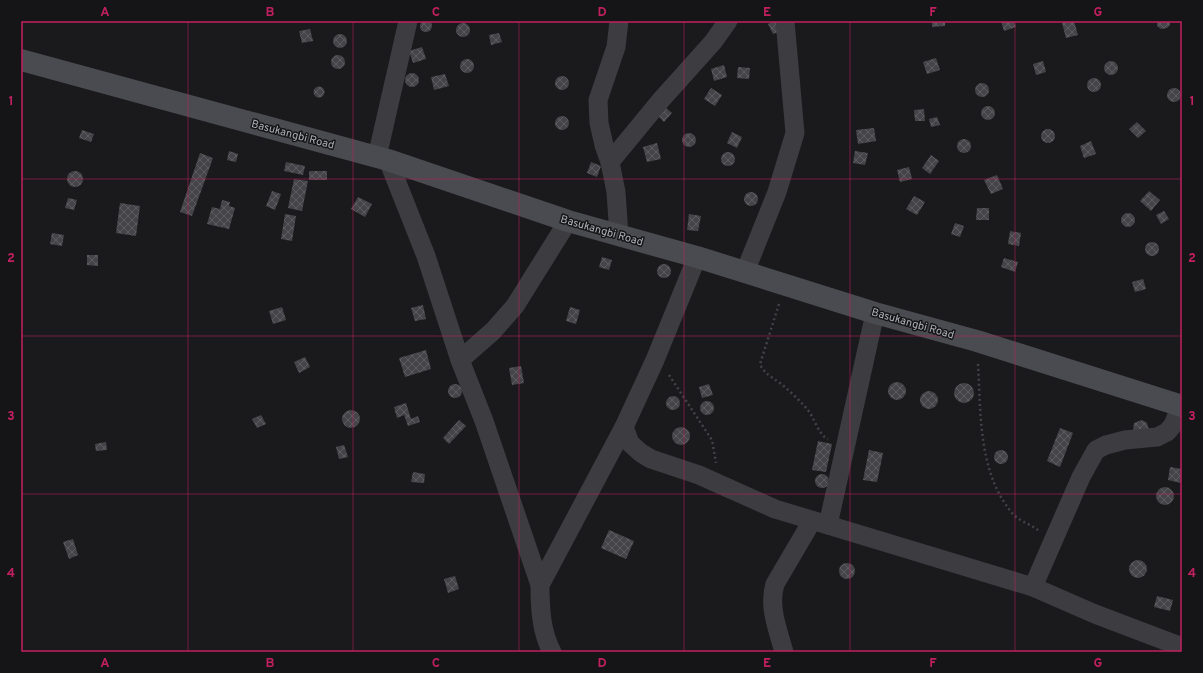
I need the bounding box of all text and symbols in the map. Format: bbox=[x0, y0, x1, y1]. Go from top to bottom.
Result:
text: A bbox=[100, 5, 110, 21]
text: B bbox=[266, 5, 275, 21]
text: C bbox=[432, 5, 440, 21]
text: D bbox=[597, 5, 607, 21]
text: E bbox=[763, 5, 771, 21]
text: F bbox=[929, 5, 937, 21]
text: G bbox=[1094, 5, 1103, 21]
text: 1 bbox=[8, 94, 14, 110]
text: 1 bbox=[1189, 94, 1195, 110]
street label: Basukangbi Road bbox=[250, 117, 336, 153]
street label: Basukangbi Road bbox=[559, 212, 645, 249]
text: 2 bbox=[7, 251, 15, 267]
text: 2 bbox=[1188, 251, 1196, 267]
street label: Basukangbi Road bbox=[870, 305, 956, 342]
text: 3 bbox=[7, 409, 15, 425]
text: 3 bbox=[1188, 409, 1196, 425]
text: 4 bbox=[7, 566, 15, 582]
text: 4 bbox=[1188, 566, 1196, 582]
text: A bbox=[100, 656, 110, 672]
text: B bbox=[266, 656, 275, 672]
text: C bbox=[432, 656, 440, 672]
text: D bbox=[597, 656, 607, 672]
text: E bbox=[763, 656, 771, 672]
text: F bbox=[929, 656, 937, 672]
text: G bbox=[1094, 656, 1103, 672]

